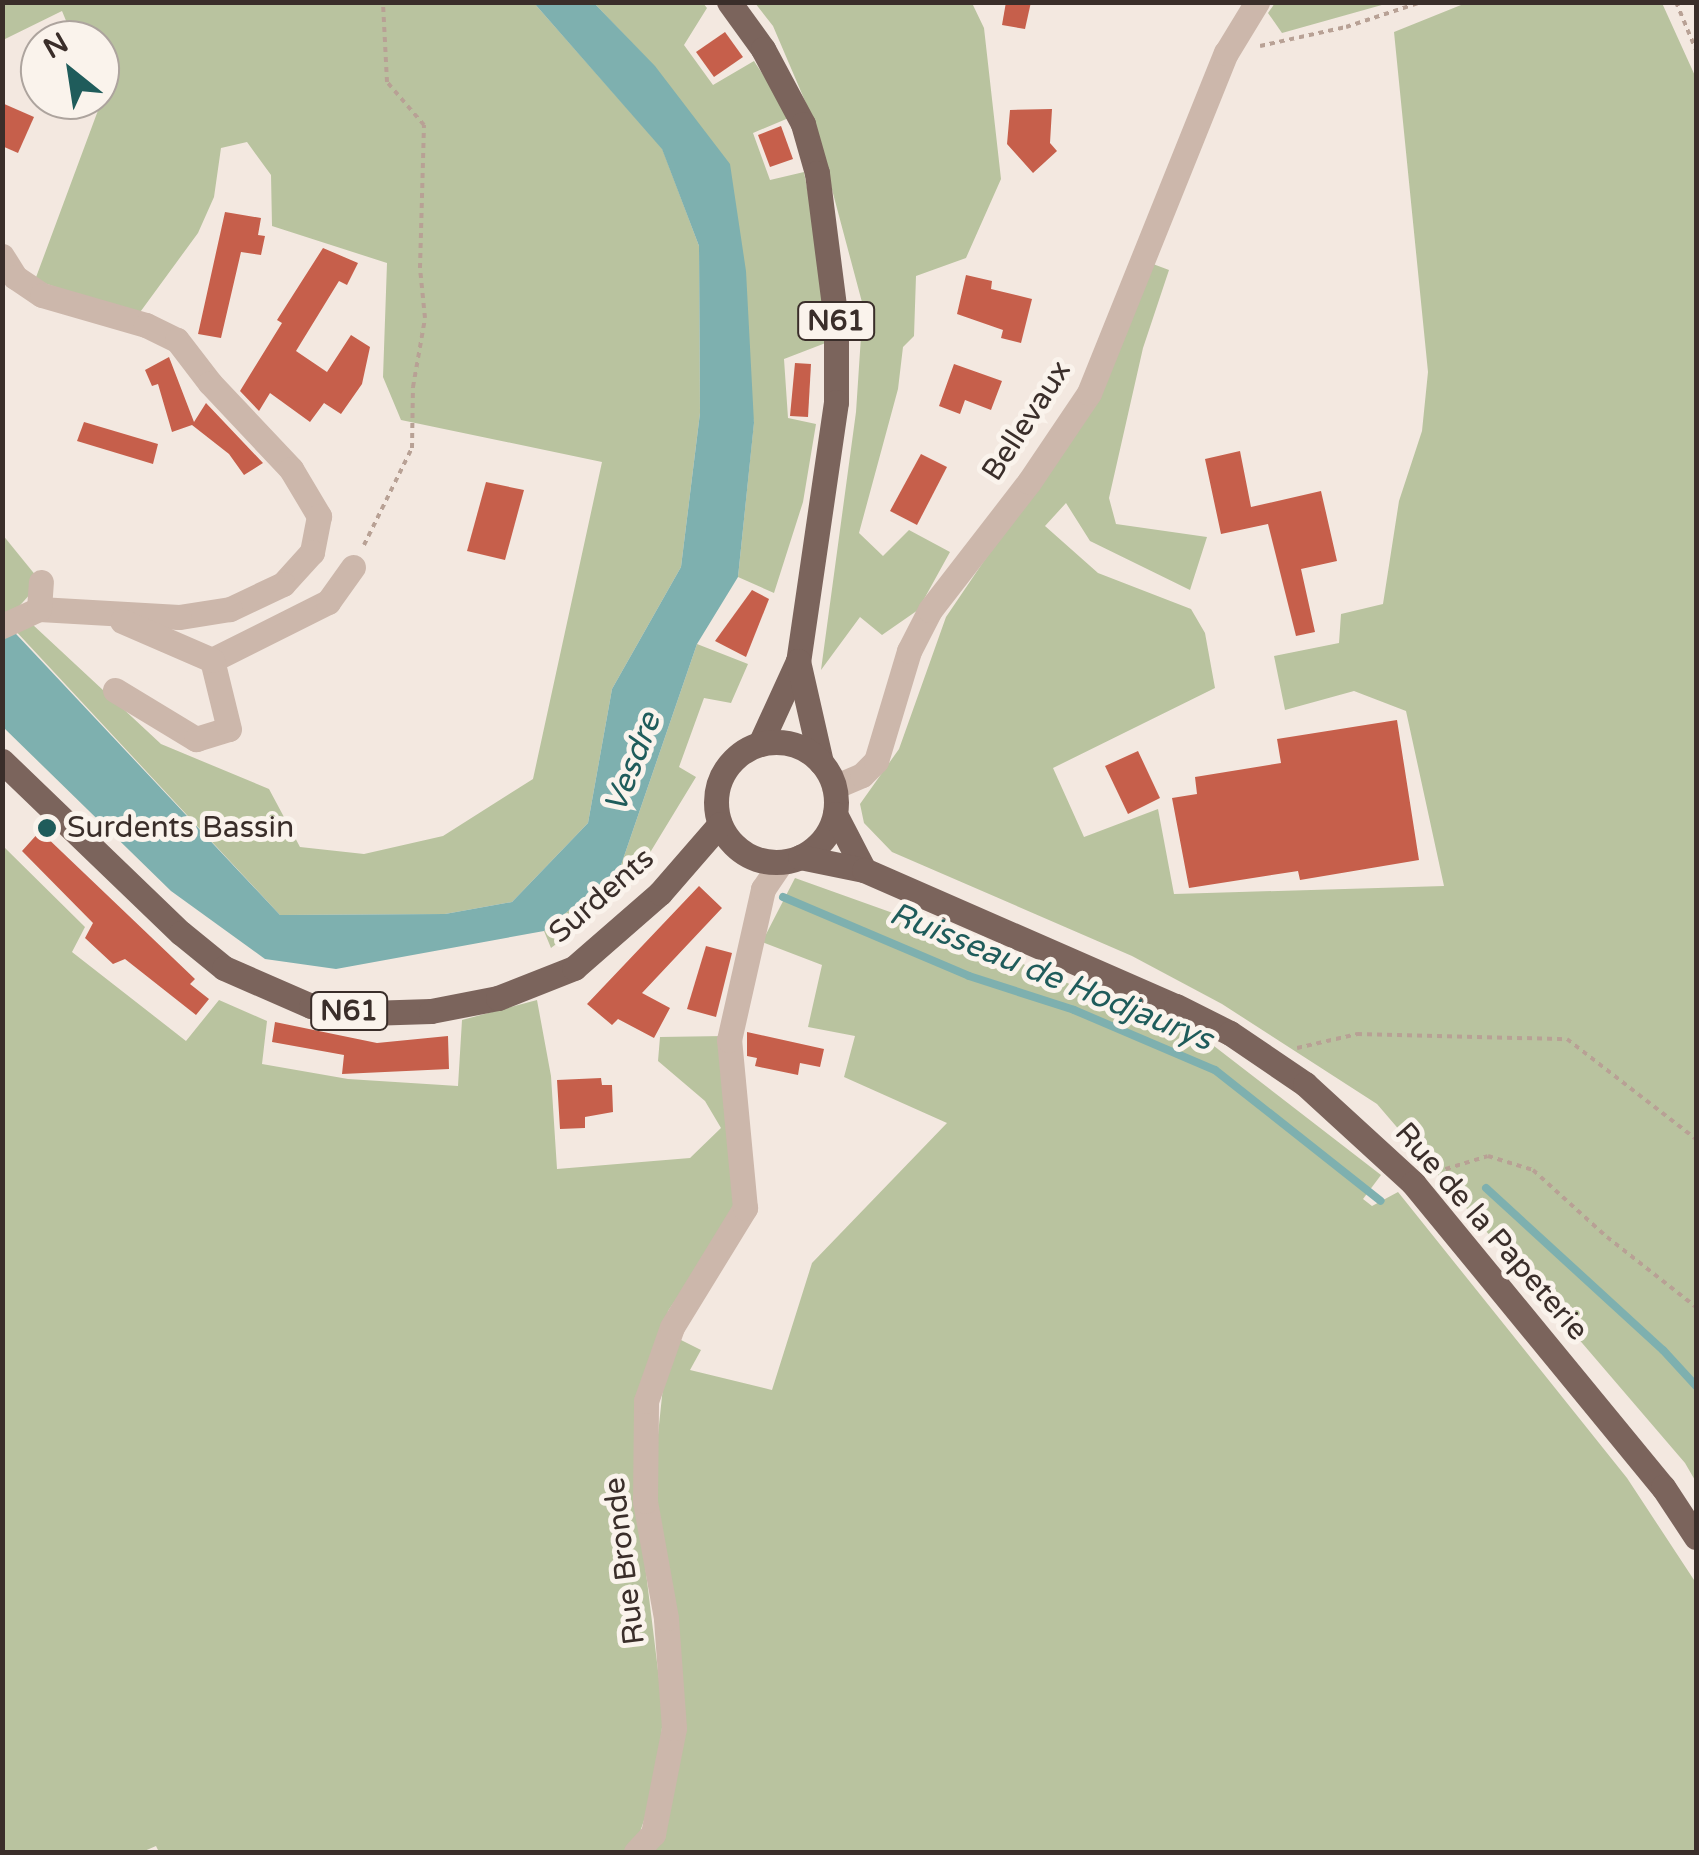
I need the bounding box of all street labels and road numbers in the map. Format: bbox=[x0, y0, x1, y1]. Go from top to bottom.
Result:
road number: N61 bbox=[796, 298, 876, 344]
street label: Bellevaux bbox=[975, 354, 1079, 488]
street label: Surdents bbox=[542, 841, 662, 951]
road number: N61 bbox=[309, 988, 389, 1034]
street label: Rue de la Papeterie bbox=[1387, 1116, 1595, 1348]
street label: Rue Bronde bbox=[597, 1475, 653, 1647]

